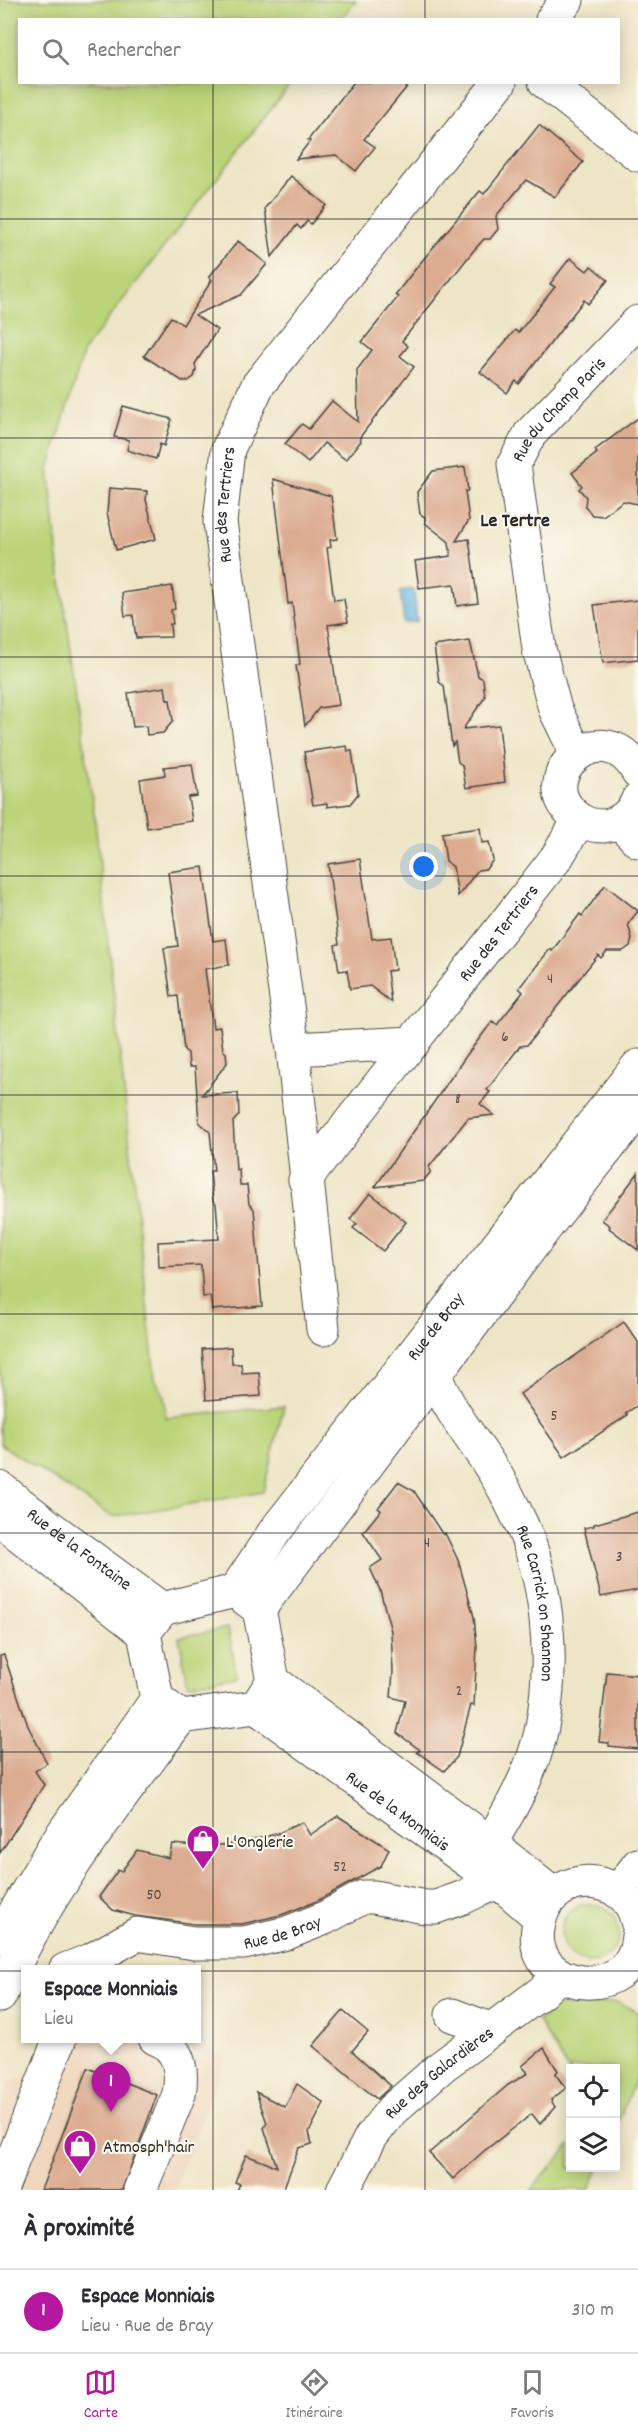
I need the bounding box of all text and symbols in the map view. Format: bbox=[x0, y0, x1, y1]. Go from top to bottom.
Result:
search box bbox=[18, 18, 620, 84]
icon: search bbox=[39, 35, 72, 68]
text: Rechercher bbox=[87, 36, 181, 67]
street label: Rue du Champ Paris bbox=[507, 352, 613, 467]
street label: Rue des Tertriers bbox=[210, 445, 243, 564]
district label: Le Tertre bbox=[480, 508, 550, 536]
your location bbox=[409, 852, 438, 881]
street label: Rue des Tertriers bbox=[454, 880, 546, 988]
house number: 4 bbox=[547, 969, 553, 991]
house number: 6 bbox=[501, 1027, 509, 1049]
house number: 8 bbox=[455, 1089, 461, 1111]
street label: Rue de Bray bbox=[402, 1288, 472, 1367]
house number: 5 bbox=[551, 1406, 558, 1428]
street label: Rue de la Fontaine bbox=[20, 1503, 136, 1598]
street label: Rue Carrick on Shannon bbox=[508, 1522, 558, 1682]
house number: 4 bbox=[424, 1533, 430, 1555]
house number: 3 bbox=[616, 1547, 622, 1569]
house number: 2 bbox=[456, 1681, 462, 1703]
street label: Rue de la Monniais bbox=[339, 1766, 454, 1859]
shop icon: L'Onglerie bbox=[185, 1823, 221, 1870]
place label: L'Onglerie bbox=[226, 1831, 294, 1856]
house number: 52 bbox=[333, 1857, 347, 1879]
house number: 50 bbox=[146, 1885, 162, 1907]
street label: Rue de Bray bbox=[241, 1910, 326, 1958]
popup bbox=[21, 1965, 201, 2043]
text: Espace Monniais bbox=[44, 1975, 178, 2006]
text: Lieu bbox=[44, 2006, 73, 2034]
street label: Rue des Galardières bbox=[379, 2022, 500, 2125]
pin: 1 bbox=[92, 2062, 130, 2112]
map controls bbox=[566, 2064, 620, 2172]
button: locate bbox=[566, 2064, 620, 2118]
button: layers bbox=[566, 2118, 620, 2172]
shop icon: Atmosph'hair bbox=[62, 2128, 98, 2175]
place label: Atmosph'hair bbox=[103, 2136, 194, 2161]
text: À proximité bbox=[24, 2211, 134, 2248]
text: Espace Monniais bbox=[81, 2282, 215, 2313]
text: 1 bbox=[41, 2297, 46, 2325]
text: 310 m bbox=[572, 2297, 614, 2325]
text: Lieu · Rue de Bray bbox=[81, 2313, 213, 2341]
tab: Carte bbox=[84, 2366, 118, 2425]
tab: Itinéraire bbox=[285, 2366, 343, 2425]
tab: Favoris bbox=[510, 2366, 554, 2425]

